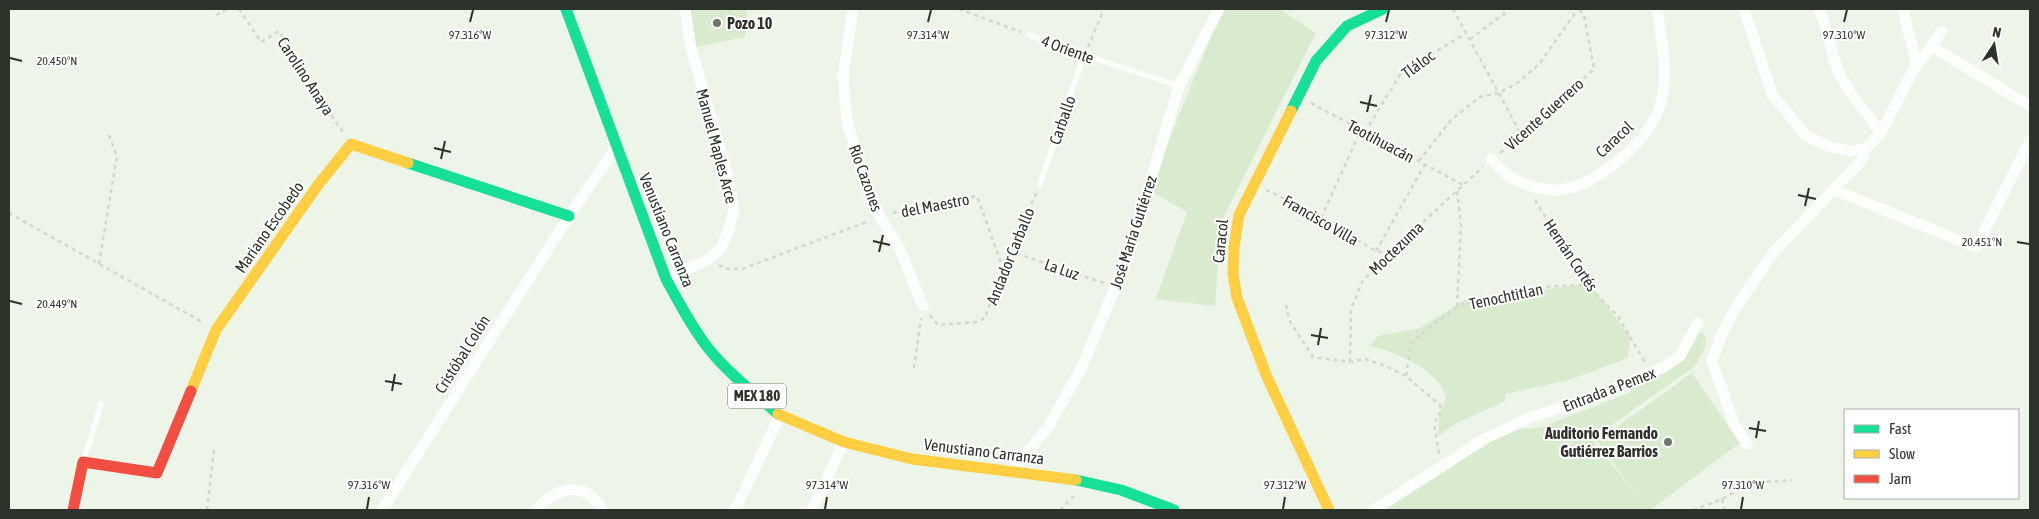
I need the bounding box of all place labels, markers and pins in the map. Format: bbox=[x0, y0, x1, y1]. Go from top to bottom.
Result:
place label: Pozo 10 bbox=[727, 14, 773, 32]
marker: Pozo 10 bbox=[711, 17, 723, 29]
place label: Auditorio Fernando Gutiérrez Barrios bbox=[1544, 424, 1658, 460]
marker: Auditorio Fernando Gutiérrez Barrios bbox=[1662, 436, 1674, 448]

